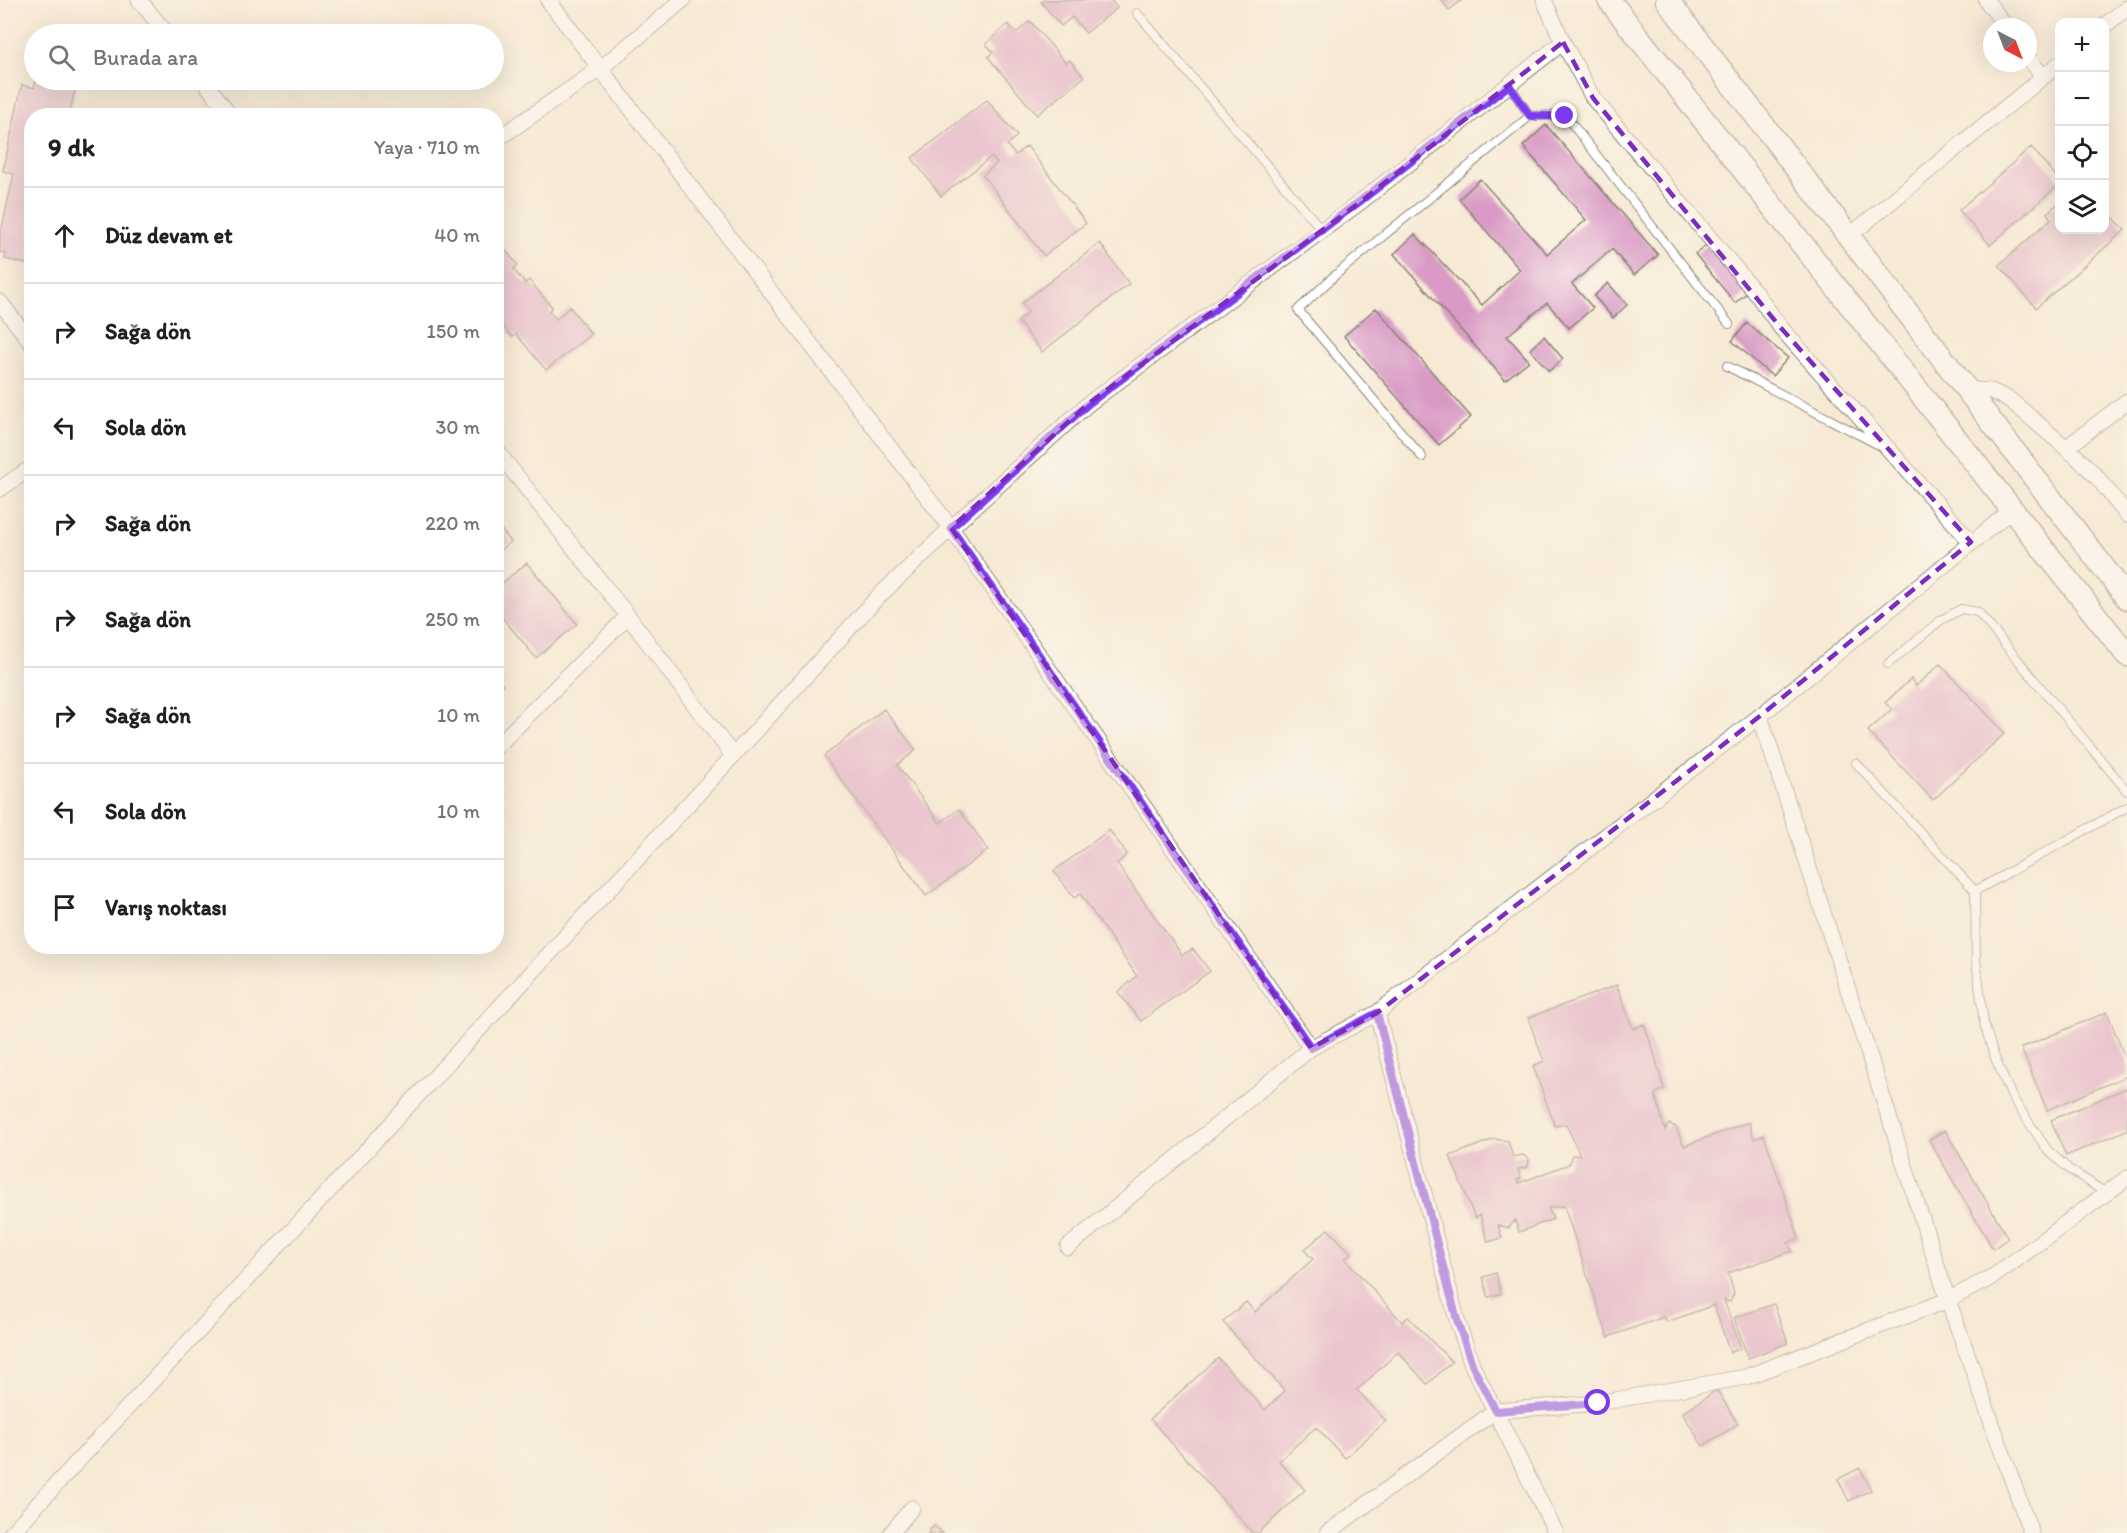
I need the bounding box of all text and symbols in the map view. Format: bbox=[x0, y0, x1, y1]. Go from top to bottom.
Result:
north arrow bbox=[1983, 18, 2037, 72]
map controls bbox=[2055, 18, 2109, 234]
button: + bbox=[2055, 18, 2109, 72]
search box bbox=[24, 24, 504, 90]
icon: search bbox=[45, 41, 78, 74]
text: Burada ara bbox=[93, 44, 198, 71]
button: − bbox=[2055, 72, 2109, 126]
route end bbox=[1551, 102, 1577, 128]
button: locate bbox=[2055, 126, 2109, 180]
text: 9 dk bbox=[48, 131, 95, 163]
text: Yaya · 710 m bbox=[374, 135, 480, 159]
button: layers bbox=[2055, 180, 2109, 234]
icon: ahead bbox=[48, 219, 81, 252]
text: Düz devam et bbox=[105, 222, 232, 249]
text: 40 m bbox=[434, 223, 480, 247]
icon: right bbox=[48, 315, 81, 348]
text: Sağa dön bbox=[105, 318, 191, 345]
text: 150 m bbox=[427, 319, 480, 343]
icon: left bbox=[48, 411, 81, 444]
text: Sola dön bbox=[105, 414, 186, 441]
text: 30 m bbox=[435, 415, 480, 439]
icon: right bbox=[48, 507, 81, 540]
text: Sağa dön bbox=[105, 510, 191, 537]
text: 220 m bbox=[425, 511, 480, 535]
icon: right bbox=[48, 603, 81, 636]
text: Sağa dön bbox=[105, 606, 191, 633]
text: 250 m bbox=[425, 607, 480, 631]
icon: right bbox=[48, 699, 81, 732]
text: Sağa dön bbox=[105, 702, 191, 729]
text: 10 m bbox=[437, 703, 480, 727]
icon: left bbox=[48, 795, 81, 828]
text: Sola dön bbox=[105, 798, 186, 825]
text: 10 m bbox=[437, 799, 480, 823]
icon: arrive bbox=[48, 891, 81, 924]
text: Varış noktası bbox=[105, 894, 227, 921]
route start bbox=[1584, 1389, 1610, 1415]

